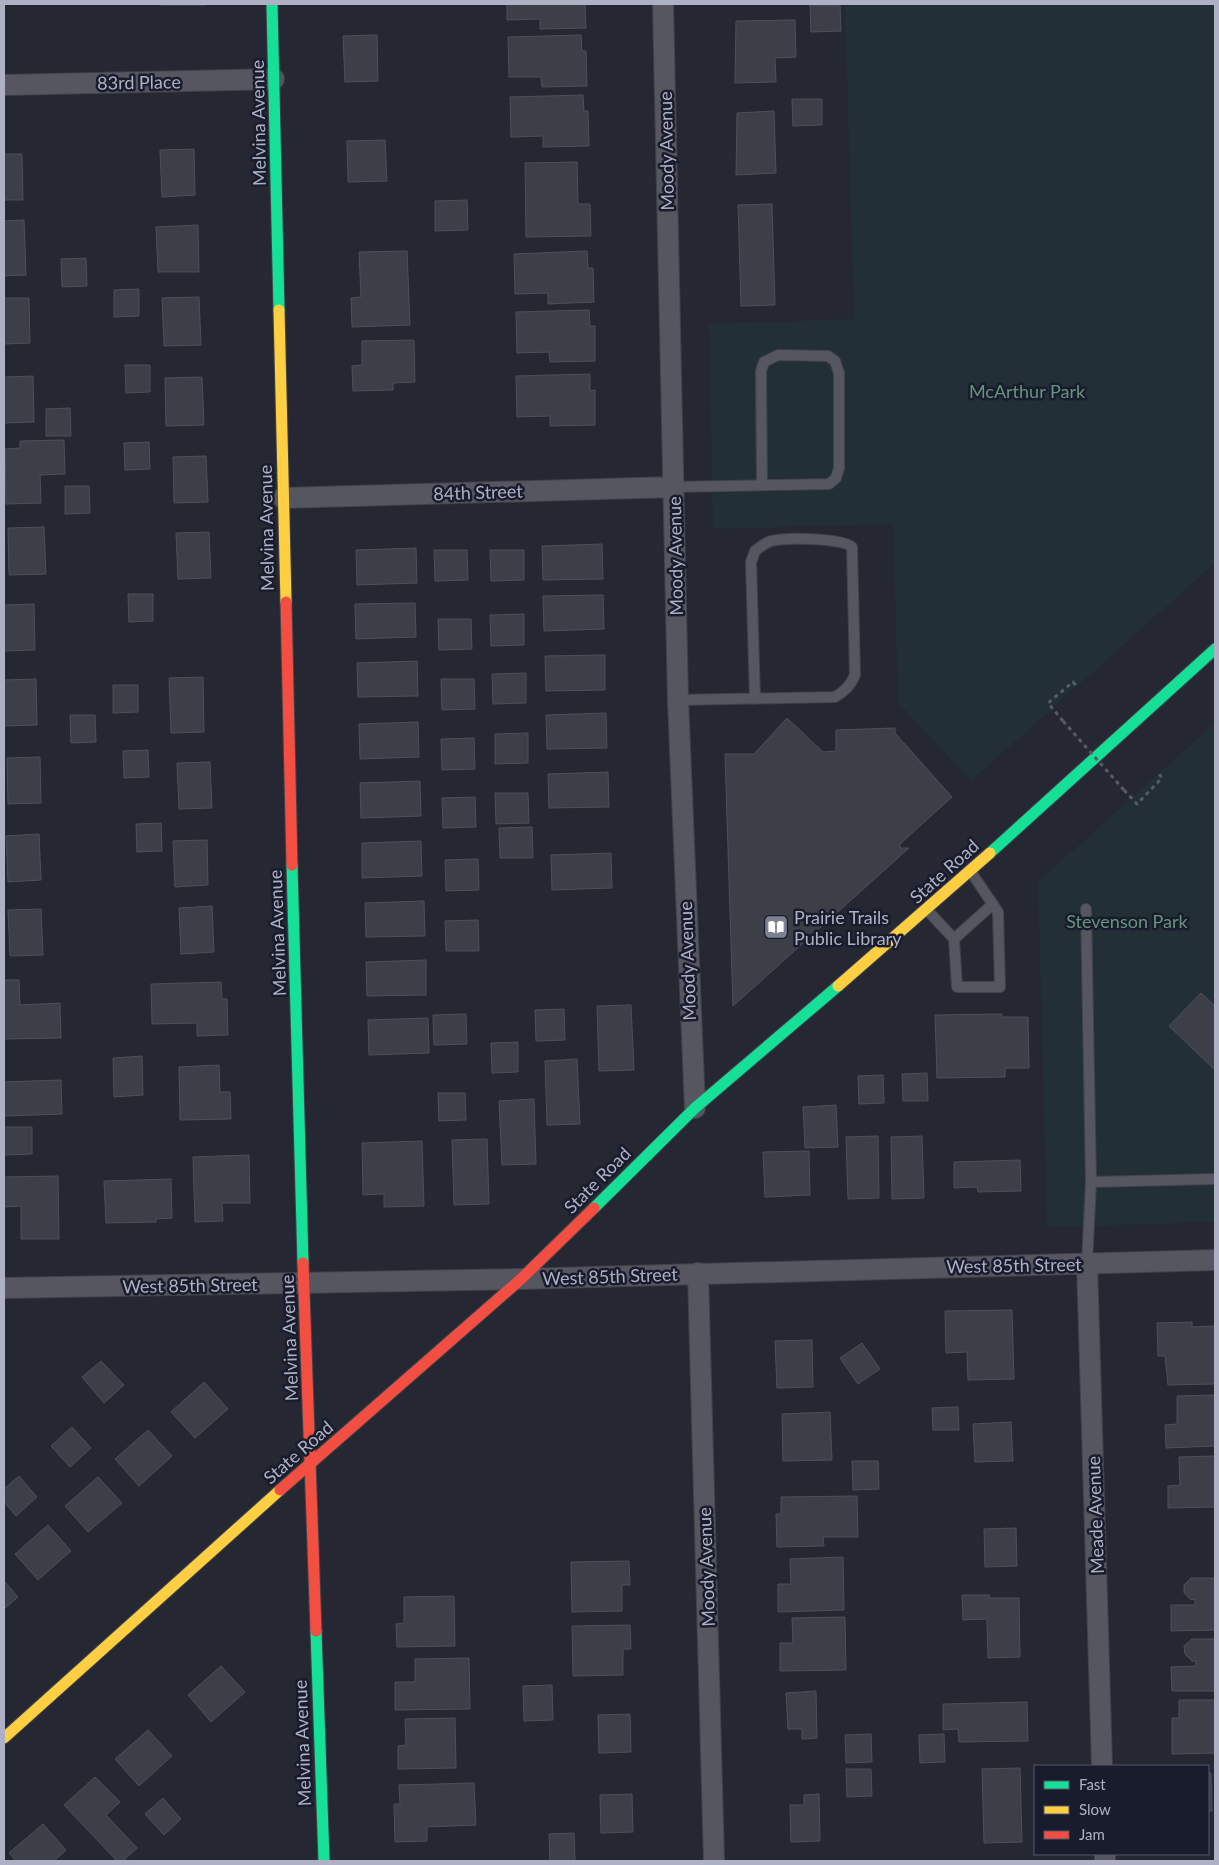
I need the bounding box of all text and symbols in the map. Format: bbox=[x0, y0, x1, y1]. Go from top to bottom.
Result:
street label: Melvina Avenue bbox=[246, 60, 270, 186]
street label: 83rd Place bbox=[97, 70, 181, 94]
street label: Moody Avenue bbox=[654, 91, 678, 211]
park label: McArthur Park bbox=[969, 380, 1086, 402]
street label: Melvina Avenue bbox=[254, 465, 278, 591]
street label: 84th Street bbox=[433, 479, 524, 505]
street label: Moody Avenue bbox=[663, 496, 687, 616]
street label: State Road bbox=[905, 834, 983, 908]
street label: Melvina Avenue bbox=[264, 869, 290, 997]
street label: Moody Avenue bbox=[674, 901, 700, 1021]
place label: Prairie Trails Public Library bbox=[794, 906, 902, 949]
park label: Stevenson Park bbox=[1066, 910, 1189, 932]
library icon: Prairie Trails Public Library bbox=[763, 914, 789, 940]
street label: State Road bbox=[559, 1142, 635, 1218]
street label: West 85th Street bbox=[946, 1253, 1082, 1277]
street label: West 85th Street bbox=[542, 1263, 679, 1289]
street label: West 85th Street bbox=[122, 1273, 258, 1297]
street label: Melvina Avenue bbox=[276, 1274, 302, 1402]
street label: State Road bbox=[259, 1416, 337, 1488]
street label: Meade Avenue bbox=[1082, 1456, 1108, 1574]
street label: Moody Avenue bbox=[693, 1507, 719, 1627]
street label: Melvina Avenue bbox=[289, 1679, 315, 1807]
legend bbox=[1034, 1765, 1209, 1855]
text: Fast bbox=[1079, 1775, 1106, 1793]
text: Slow bbox=[1079, 1800, 1111, 1818]
text: Jam bbox=[1079, 1825, 1105, 1843]

